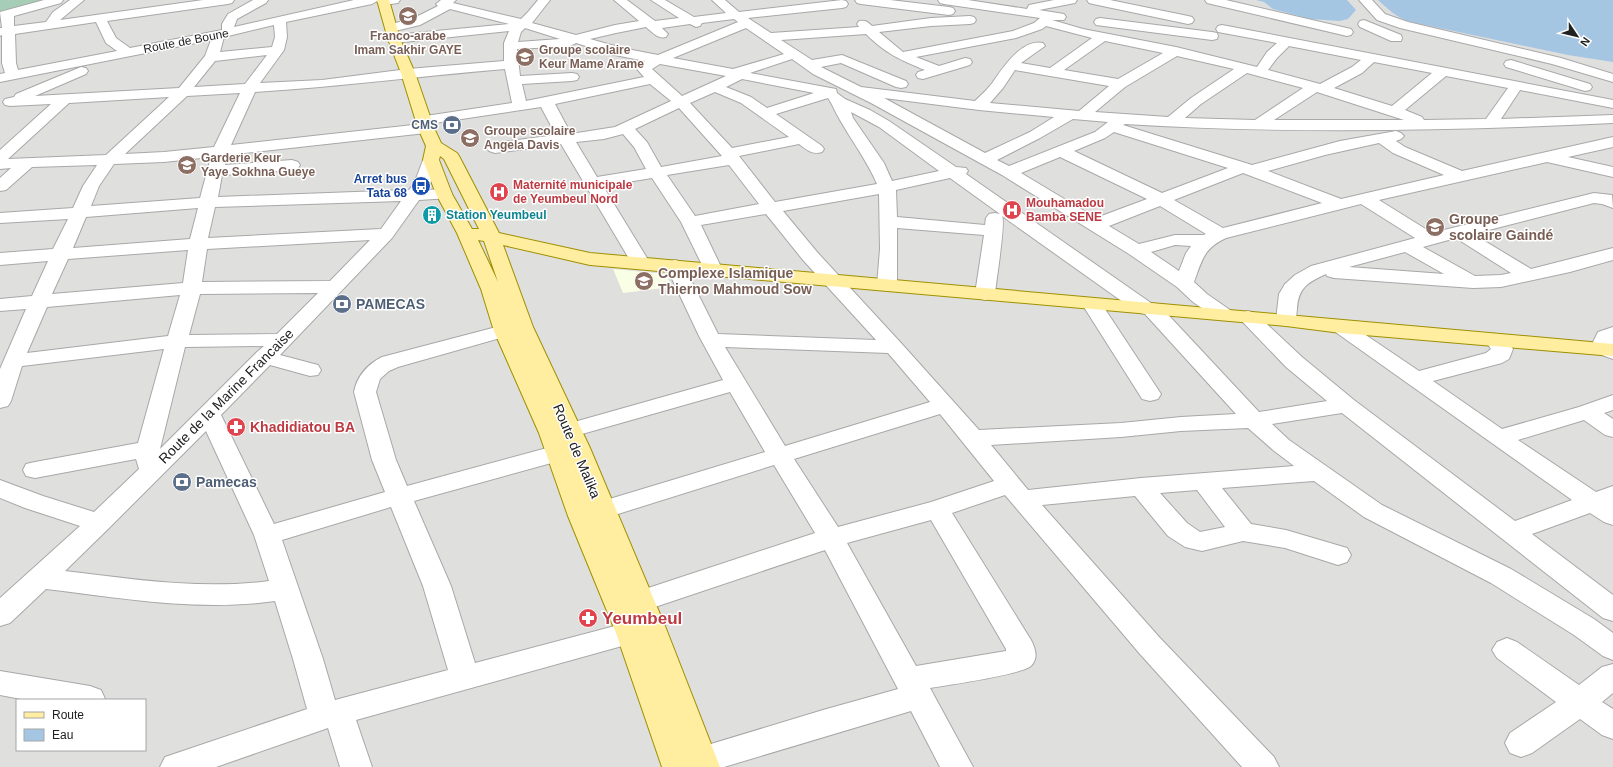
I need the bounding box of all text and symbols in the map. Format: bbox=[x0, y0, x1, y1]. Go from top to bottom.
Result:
school or university icon: Franco-arabe Imam Sakhir GAYE bbox=[397, 5, 419, 27]
north arrow bbox=[1557, 16, 1597, 56]
street label: Route de Boune bbox=[142, 26, 230, 56]
place label: Franco-arabe Imam Sakhir GAYE bbox=[354, 29, 462, 57]
text: N bbox=[1578, 35, 1592, 48]
place label: Groupe scolaire Keur Mame Arame bbox=[539, 43, 644, 71]
school or university icon: Groupe scolaire Keur Mame Arame bbox=[514, 46, 536, 68]
bank icon: CMS bbox=[441, 114, 463, 136]
place label: CMS bbox=[411, 118, 438, 132]
place label: Groupe scolaire Angela Davis bbox=[484, 124, 576, 152]
school or university icon: Groupe scolaire Angela Davis bbox=[459, 127, 481, 149]
place label: Garderie Keur Yaye Sokhna Gueye bbox=[201, 151, 315, 179]
school or university icon: Garderie Keur Yaye Sokhna Gueye bbox=[176, 154, 198, 176]
place label: Arret bus Tata 68 bbox=[354, 172, 407, 200]
bus stop icon: Arret bus Tata 68 bbox=[410, 175, 432, 197]
place label: Maternité municipale de Yeumbeul Nord bbox=[513, 178, 633, 206]
hospital icon: Maternité municipale de Yeumbeul Nord bbox=[488, 181, 510, 203]
place label: Mouhamadou Bamba SENE bbox=[1026, 196, 1104, 224]
hospital icon: Mouhamadou Bamba SENE bbox=[1001, 199, 1023, 221]
building icon: Station Yeumbeul bbox=[421, 204, 443, 226]
place label: Station Yeumbeul bbox=[446, 208, 546, 222]
place label: Groupe scolaire Gaindé bbox=[1449, 211, 1553, 243]
school or university icon: Groupe scolaire Gaindé bbox=[1424, 216, 1446, 238]
place label: Complexe Islamique Thierno Mahmoud Sow bbox=[658, 265, 812, 297]
school or university icon: Complexe Islamique Thierno Mahmoud Sow bbox=[633, 270, 655, 292]
bank icon: PAMECAS bbox=[331, 293, 353, 315]
place label: PAMECAS bbox=[356, 296, 425, 312]
street label: Route de la Marine Francaise bbox=[155, 325, 297, 467]
street label: Route de Malika bbox=[550, 401, 604, 501]
pharmacy icon: Khadidiatou BA bbox=[225, 416, 247, 438]
place label: Khadidiatou BA bbox=[250, 419, 355, 435]
bank icon: Pamecas bbox=[171, 471, 193, 493]
place label: Pamecas bbox=[196, 474, 257, 490]
pharmacy icon: Yeumbeul bbox=[577, 607, 599, 629]
place label: Yeumbeul bbox=[602, 609, 682, 628]
legend bbox=[16, 699, 146, 751]
text: Route bbox=[52, 708, 84, 722]
text: Eau bbox=[52, 728, 73, 742]

